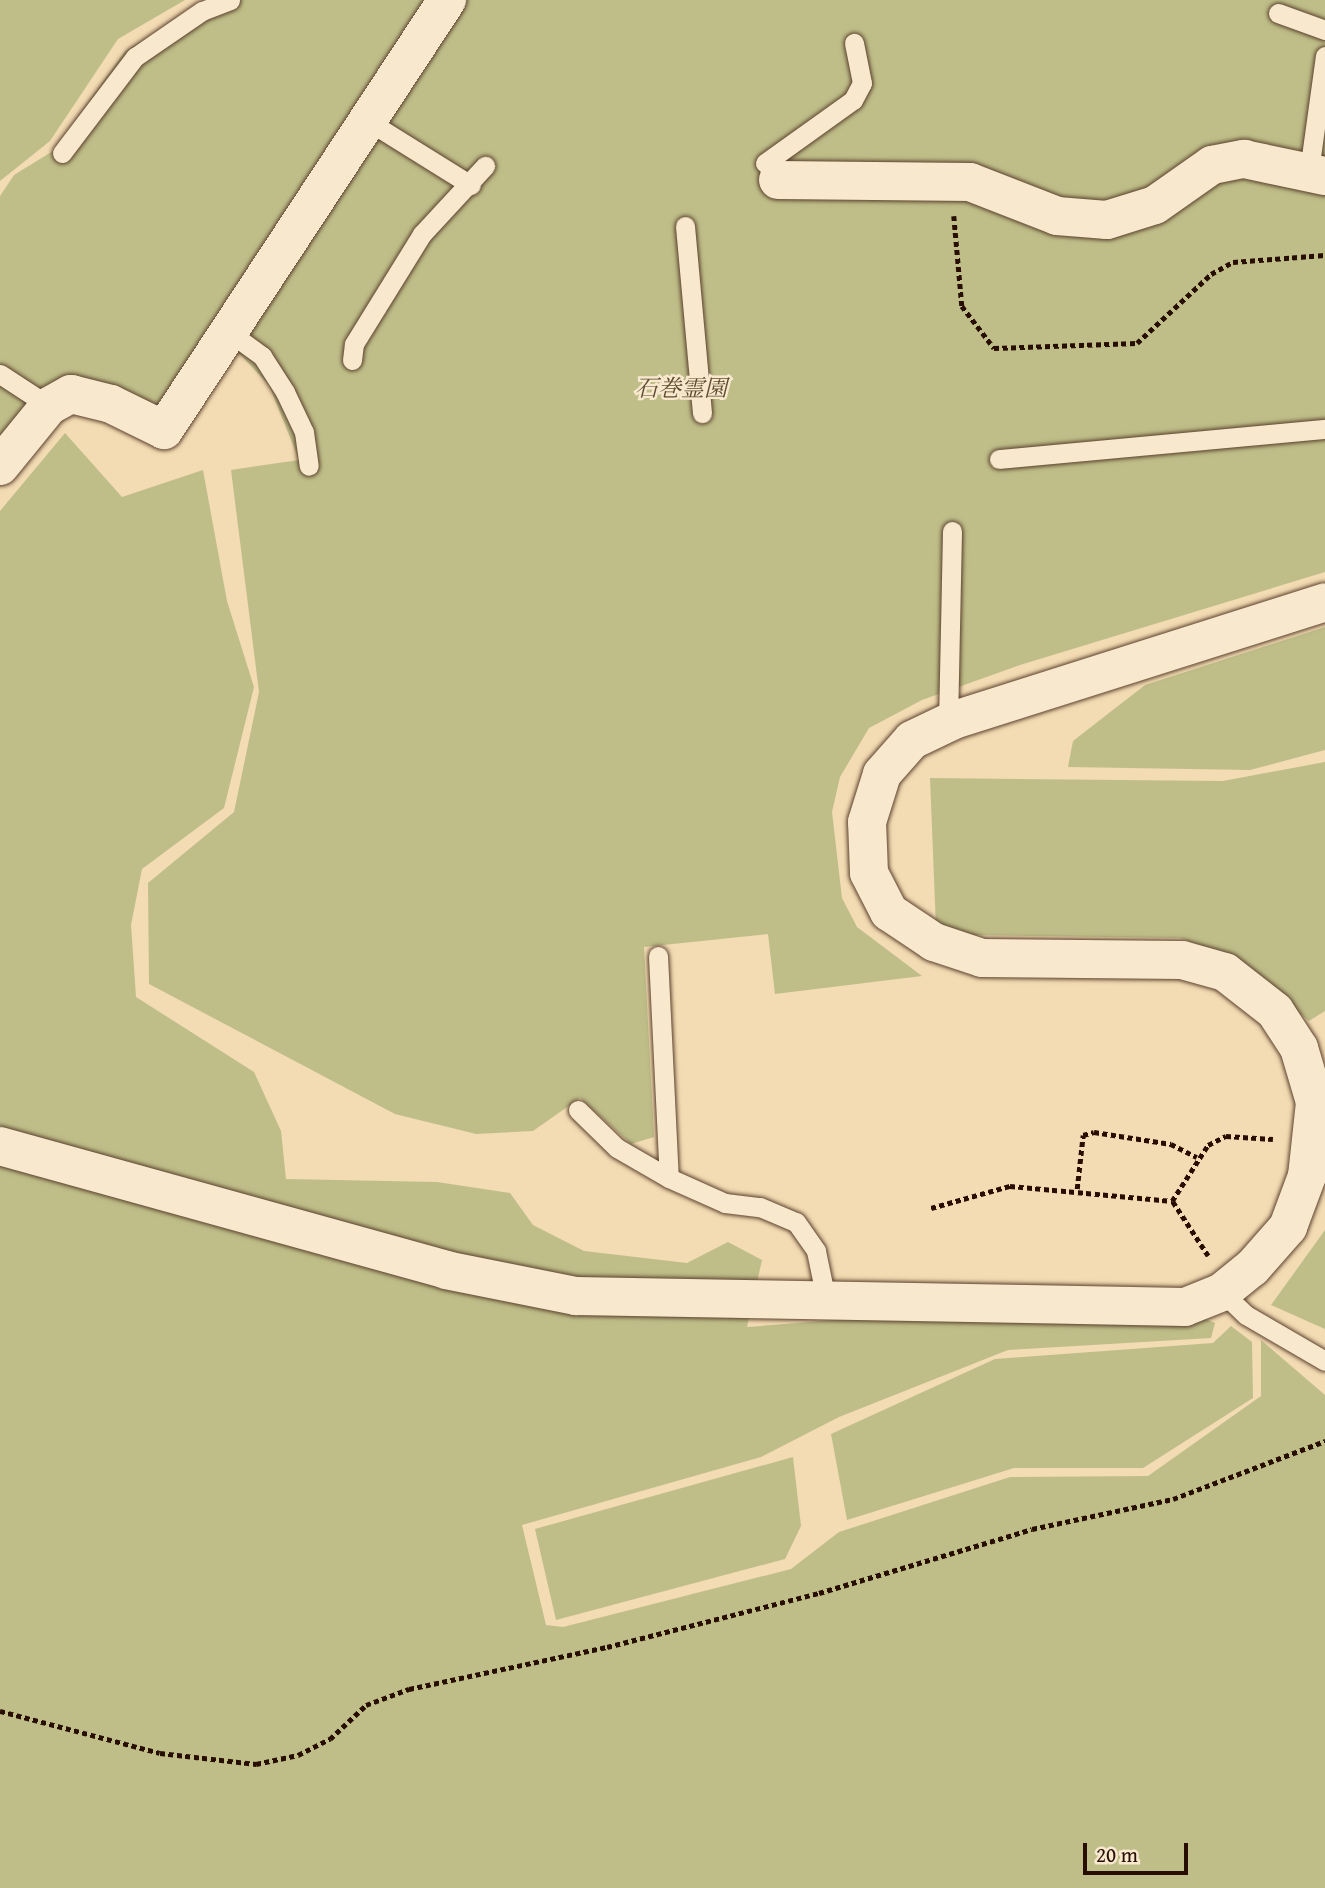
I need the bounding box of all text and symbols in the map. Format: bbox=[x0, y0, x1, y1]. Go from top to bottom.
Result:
park label: 石巻霊園 bbox=[635, 374, 727, 402]
scale bar bbox=[1087, 1828, 1192, 1872]
text: 20 m bbox=[1096, 1839, 1138, 1870]

